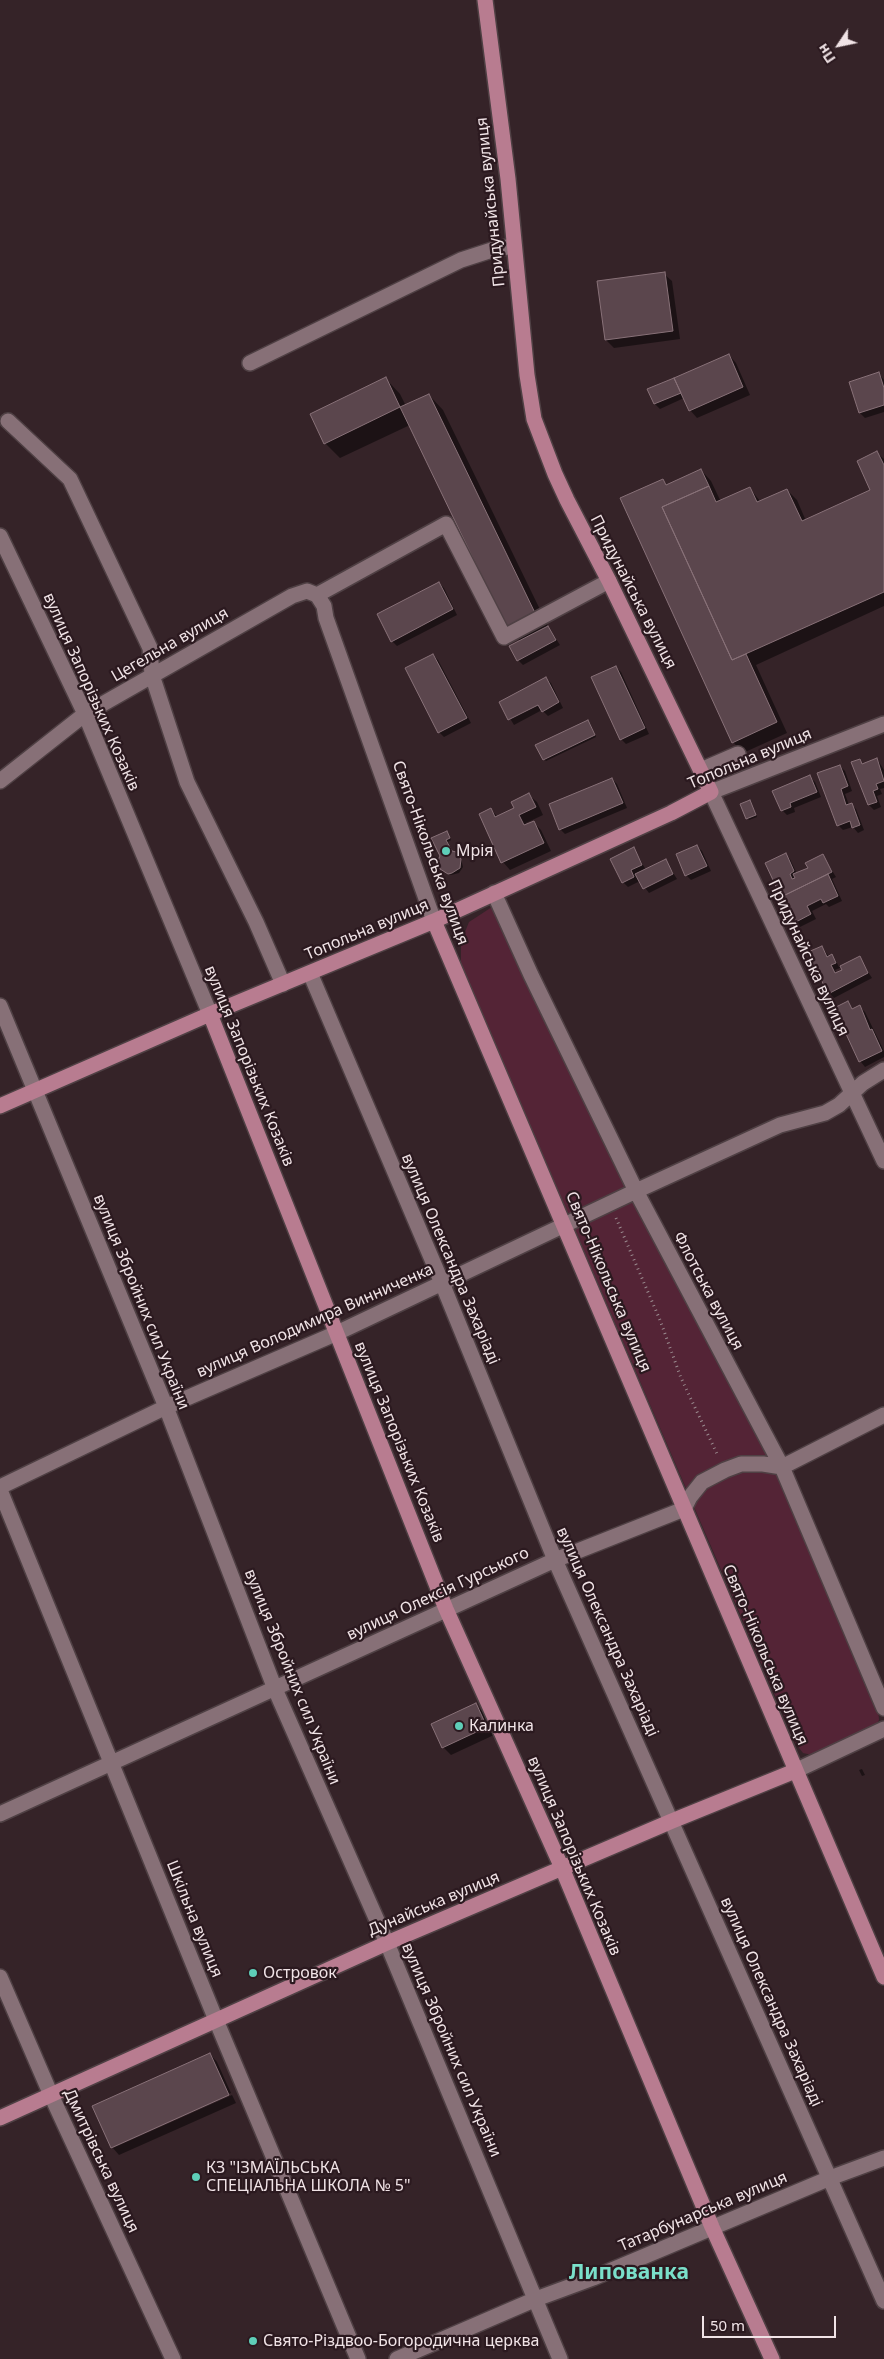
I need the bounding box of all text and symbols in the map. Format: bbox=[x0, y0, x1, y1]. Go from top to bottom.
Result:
north arrow bbox=[814, 20, 864, 70]
text: Пн bbox=[813, 40, 840, 67]
street label: Придунайська вулиця bbox=[473, 116, 509, 288]
street label: Придунайська вулиця bbox=[586, 512, 680, 672]
street label: вулиця Запорізьких Козаків bbox=[39, 590, 143, 794]
street label: Цегельна вулиця bbox=[108, 604, 232, 686]
street label: Топольна вулиця bbox=[685, 724, 815, 794]
street label: Свято-Нікольська вулиця bbox=[388, 758, 472, 948]
place label: Мрія bbox=[456, 841, 494, 861]
marker: Мрія bbox=[440, 845, 452, 857]
street label: Придунайська вулиця bbox=[763, 877, 853, 1039]
street label: Топольна вулиця bbox=[302, 895, 432, 965]
street label: вулиця Запорізьких Козаків bbox=[200, 963, 298, 1169]
street label: вулиця Олександра Захаріаді bbox=[397, 1151, 503, 1367]
street label: Свято-Нікольська вулиця bbox=[561, 1189, 655, 1375]
street label: вулиця Збройних сил України bbox=[89, 1191, 193, 1413]
street label: Флотська вулиця bbox=[669, 1229, 747, 1353]
street label: вулиця Володимира Винниченка bbox=[194, 1260, 436, 1382]
street label: вулиця Запорізьких Козаків bbox=[350, 1339, 448, 1545]
street label: вулиця Олександра Захаріаді bbox=[552, 1524, 662, 1740]
street label: вулиця Олексія Гурського bbox=[344, 1543, 532, 1645]
street label: Свято-Нікольська вулиця bbox=[718, 1562, 812, 1748]
street label: вулиця Збройних сил України bbox=[240, 1566, 344, 1788]
place label: Калинка bbox=[469, 1716, 534, 1736]
marker: Калинка bbox=[453, 1720, 465, 1732]
street label: вулиця Запорізьких Козаків bbox=[523, 1753, 625, 1959]
street label: Шкільна вулиця bbox=[162, 1858, 226, 1980]
street label: Дунайська вулиця bbox=[365, 1868, 503, 1940]
street label: вулиця Олександра Захаріаді bbox=[716, 1894, 826, 2110]
street label: вулиця Збройних сил України bbox=[397, 1940, 505, 2160]
place label: Островок bbox=[263, 1963, 337, 1983]
marker: Островок bbox=[247, 1967, 259, 1979]
street label: Дмитрівська вулиця bbox=[59, 2086, 143, 2236]
place label: КЗ "ІЗМАЇЛЬСЬКА СПЕЦІАЛЬНА ШКОЛА № 5" bbox=[206, 2158, 411, 2196]
street label: Татарбунарська вулиця bbox=[616, 2168, 790, 2256]
marker: КЗ "ІЗМАЇЛЬСЬКА СПЕЦІАЛЬНА ШКОЛА № 5" bbox=[190, 2171, 202, 2183]
district label: Липованка bbox=[569, 2260, 689, 2286]
scale bar bbox=[704, 2306, 838, 2338]
text: 50 m bbox=[710, 2315, 745, 2335]
place label: Свято-Різдвоо-Богородична церква bbox=[263, 2331, 539, 2351]
marker: Свято-Різдвоо-Богородична церква bbox=[247, 2335, 259, 2347]

